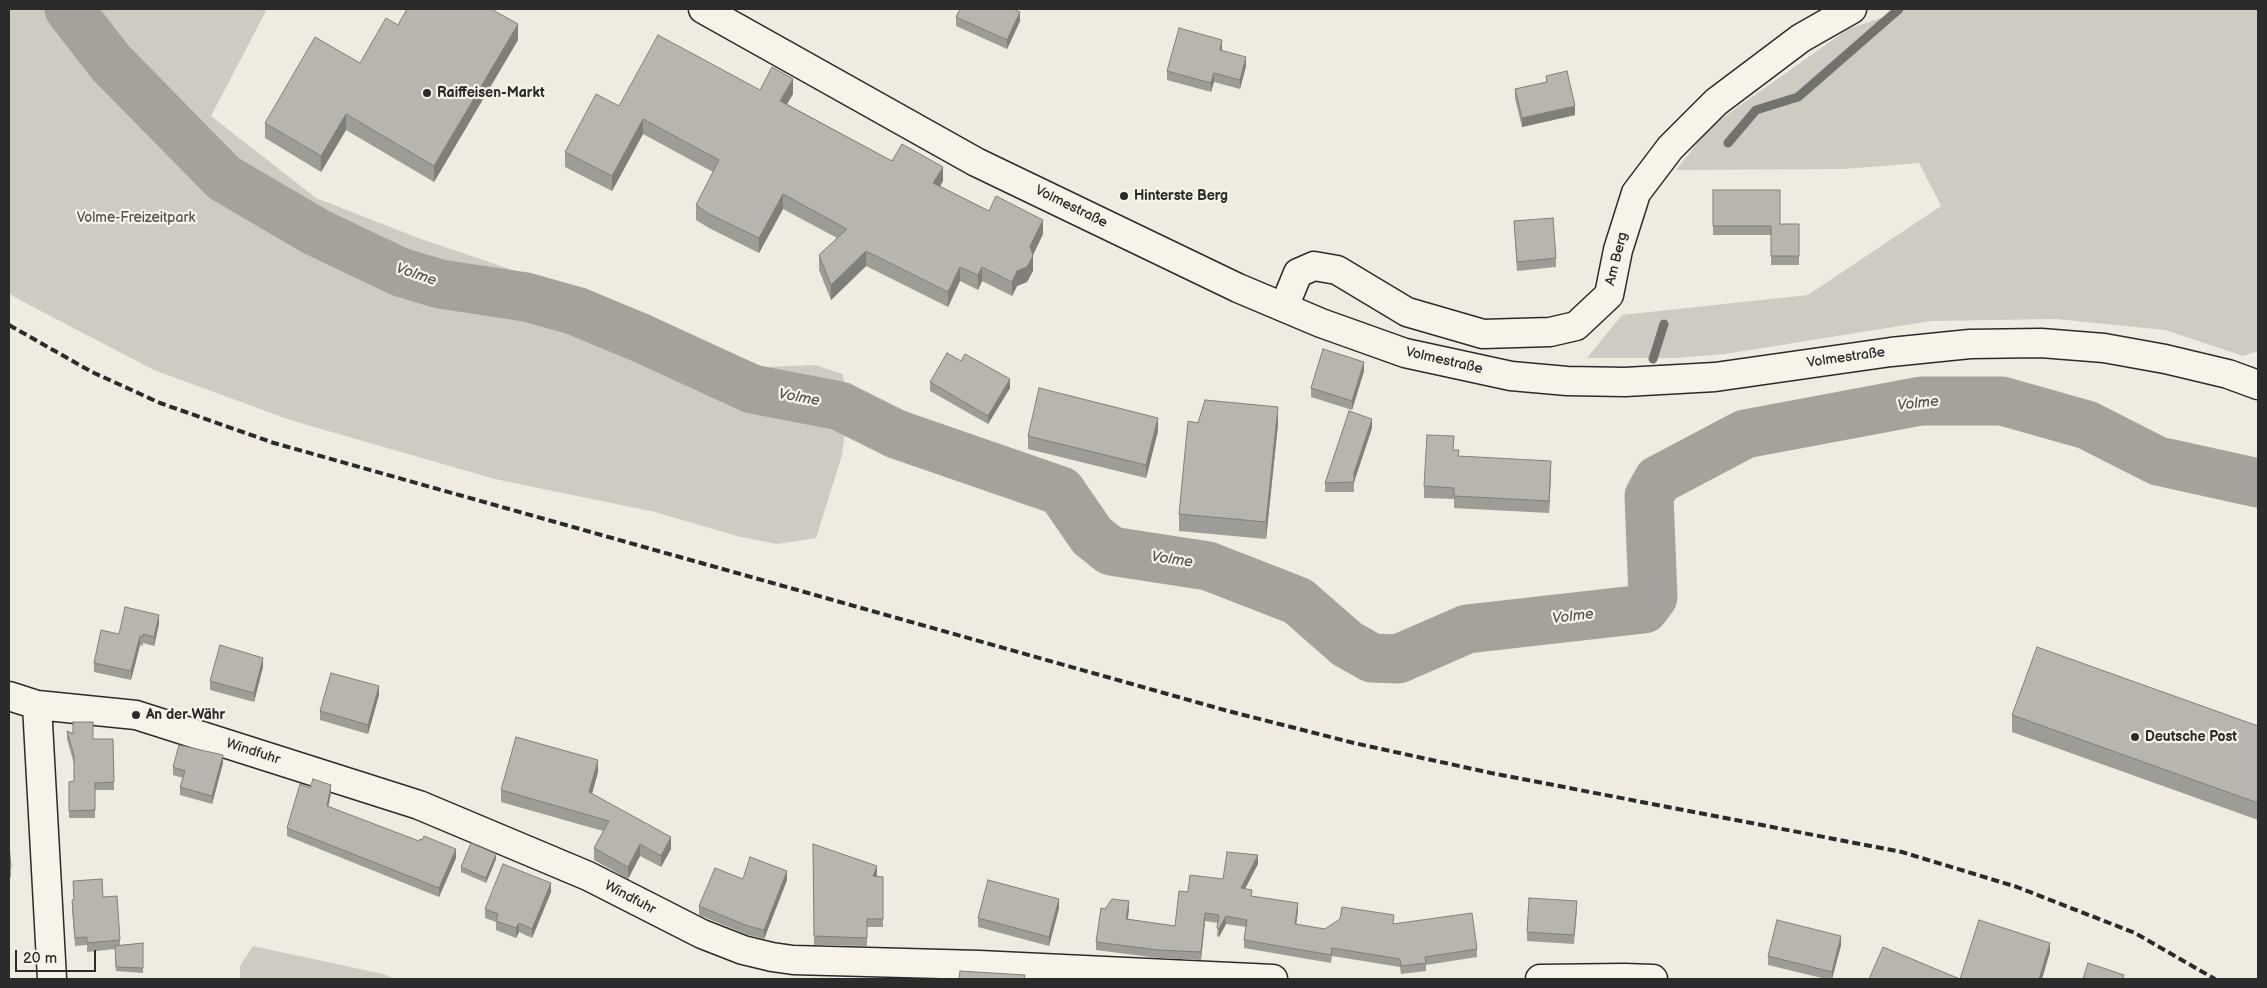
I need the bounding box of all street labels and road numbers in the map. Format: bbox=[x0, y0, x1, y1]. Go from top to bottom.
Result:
street label: Volmestraße bbox=[1032, 182, 1110, 232]
street label: Am Berg bbox=[1602, 230, 1632, 288]
street label: Volmestraße bbox=[1404, 344, 1484, 378]
street label: Volmestraße bbox=[1806, 344, 1886, 372]
street label: Windfuhr bbox=[224, 735, 282, 769]
street label: Windfuhr bbox=[601, 877, 659, 919]

